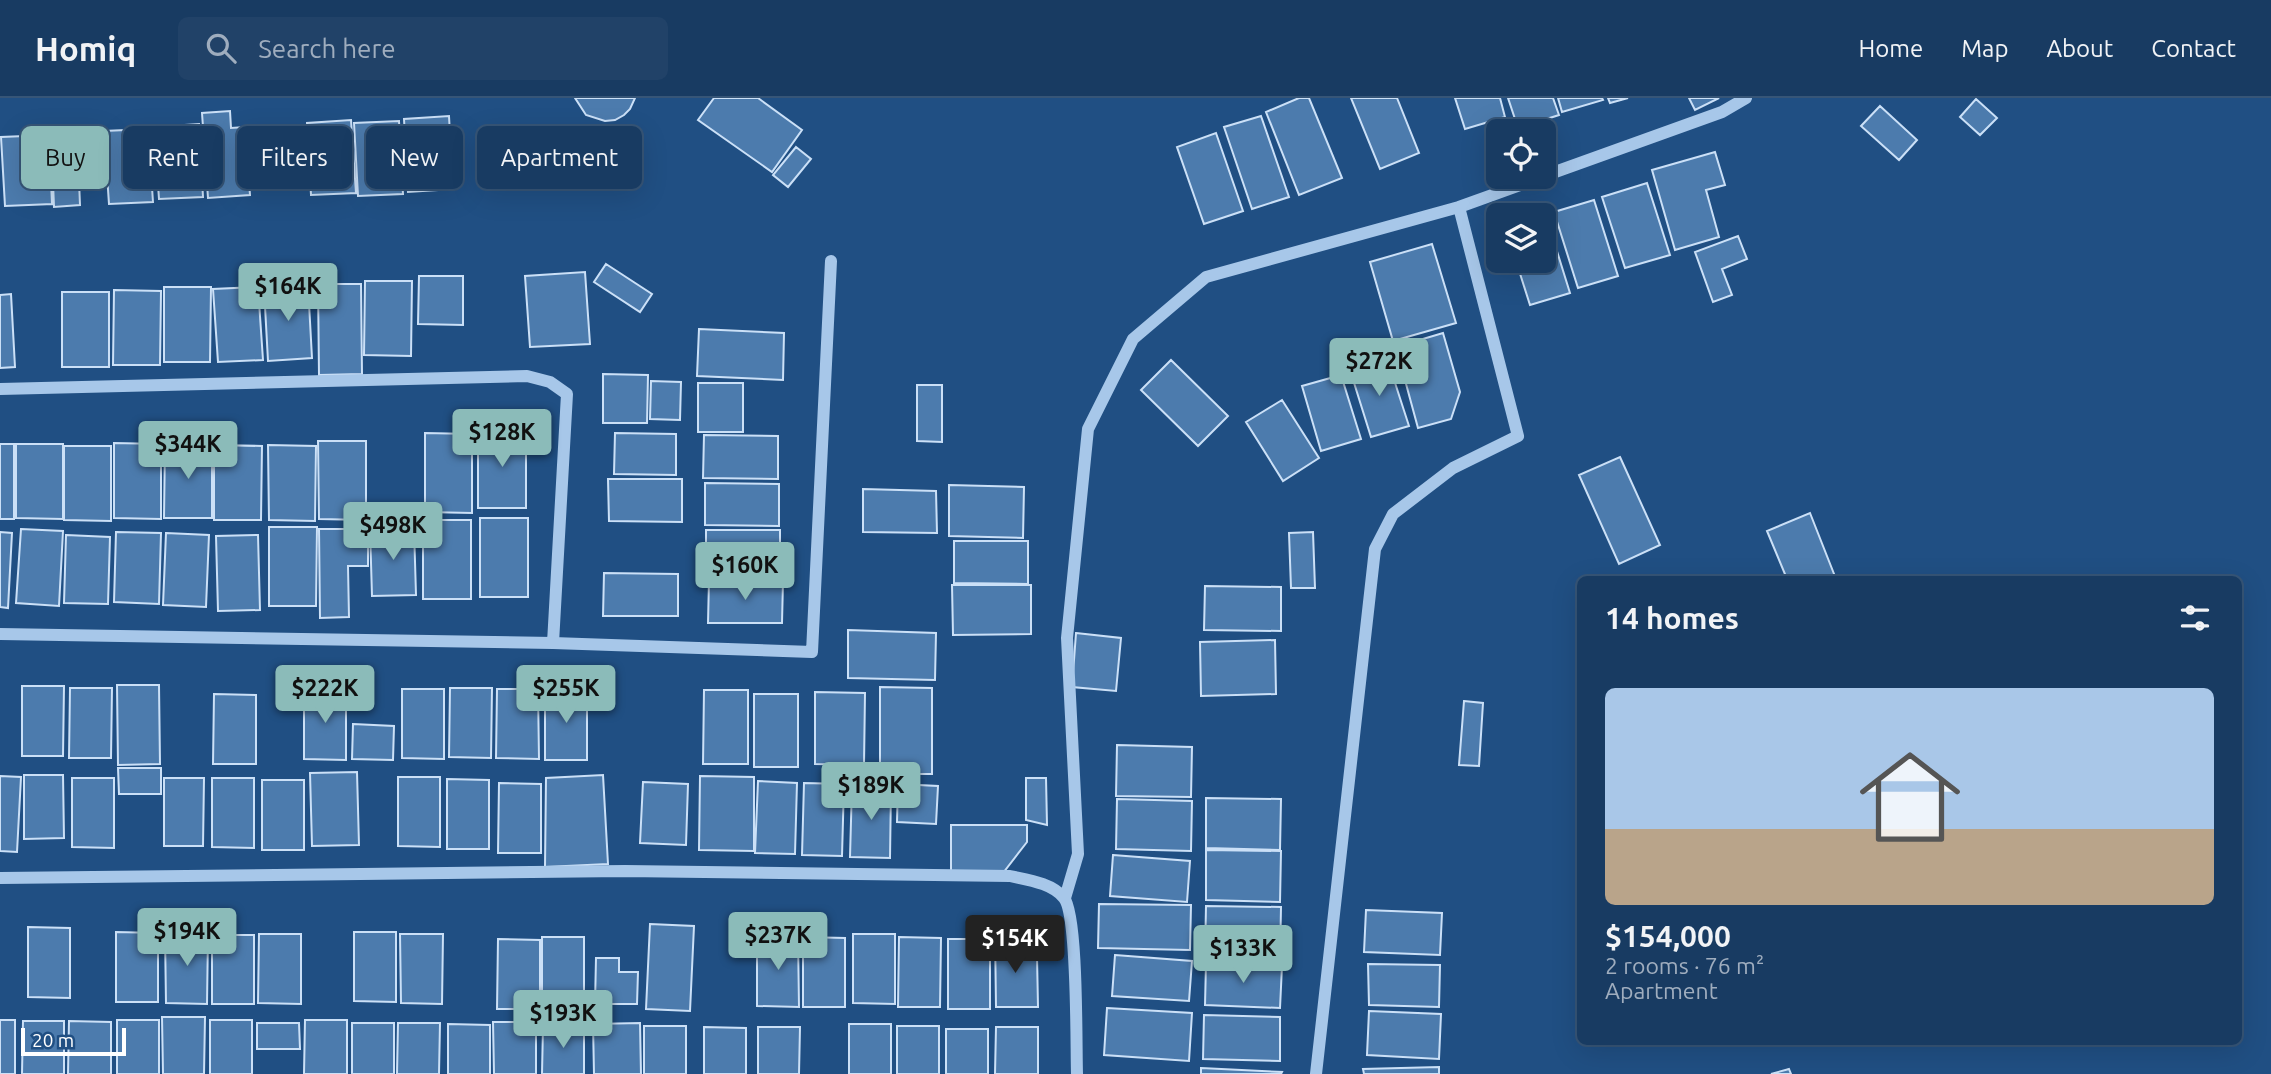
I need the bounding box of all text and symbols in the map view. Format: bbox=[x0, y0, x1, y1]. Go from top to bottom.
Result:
search box bbox=[178, 17, 668, 80]
icon: search bbox=[202, 29, 240, 67]
text: Homiq bbox=[35, 30, 136, 67]
text: Search here bbox=[258, 34, 396, 63]
text: Home bbox=[1858, 35, 1923, 62]
text: Map bbox=[1961, 35, 2008, 62]
text: About bbox=[2046, 35, 2113, 62]
text: Contact bbox=[2151, 35, 2236, 62]
map controls bbox=[1486, 119, 1556, 273]
button: locate bbox=[1486, 119, 1556, 189]
chip: Buy bbox=[21, 126, 109, 189]
chip: Rent bbox=[123, 126, 223, 189]
chip: Filters bbox=[237, 126, 352, 189]
chip: New bbox=[366, 126, 463, 189]
chip: Apartment bbox=[477, 126, 642, 189]
button: layers bbox=[1486, 203, 1556, 273]
pin: $164K bbox=[239, 264, 337, 323]
text: $164K bbox=[254, 273, 322, 298]
pin: $272K bbox=[1330, 338, 1428, 398]
text: $272K bbox=[1345, 348, 1413, 373]
pin: $128K bbox=[453, 410, 551, 469]
text: $128K bbox=[468, 419, 536, 444]
pin: $344K bbox=[139, 422, 237, 481]
text: $344K bbox=[154, 431, 222, 456]
pin: $498K bbox=[344, 503, 442, 562]
text: $498K bbox=[359, 512, 427, 537]
pin: $160K bbox=[696, 542, 794, 602]
text: $160K bbox=[711, 552, 779, 577]
icon: filters bbox=[2176, 599, 2214, 637]
text: 14 homes bbox=[1605, 601, 1739, 635]
pin: $222K bbox=[276, 666, 374, 725]
pin: $255K bbox=[517, 666, 615, 725]
text: $222K bbox=[291, 675, 359, 700]
text: $255K bbox=[532, 675, 600, 700]
icon: home bbox=[1847, 734, 1973, 860]
pin: $189K bbox=[822, 762, 920, 822]
text: $189K bbox=[837, 772, 905, 797]
pin: $194K bbox=[138, 908, 236, 968]
pin: $237K bbox=[729, 912, 827, 972]
pin: $154K bbox=[966, 916, 1064, 975]
text: $194K bbox=[153, 918, 221, 943]
text: $154,000 bbox=[1605, 919, 1731, 953]
text: $237K bbox=[744, 922, 812, 947]
text: $154K bbox=[981, 925, 1049, 950]
pin: $133K bbox=[1194, 926, 1292, 985]
text: $133K bbox=[1209, 935, 1277, 960]
text: 2 rooms · 76 m² bbox=[1605, 953, 1764, 978]
text: Apartment bbox=[1605, 978, 1718, 1003]
pin: $193K bbox=[514, 990, 612, 1050]
text: $193K bbox=[529, 1000, 597, 1025]
scale bar bbox=[21, 1025, 126, 1057]
text: 20 m bbox=[32, 1029, 74, 1051]

